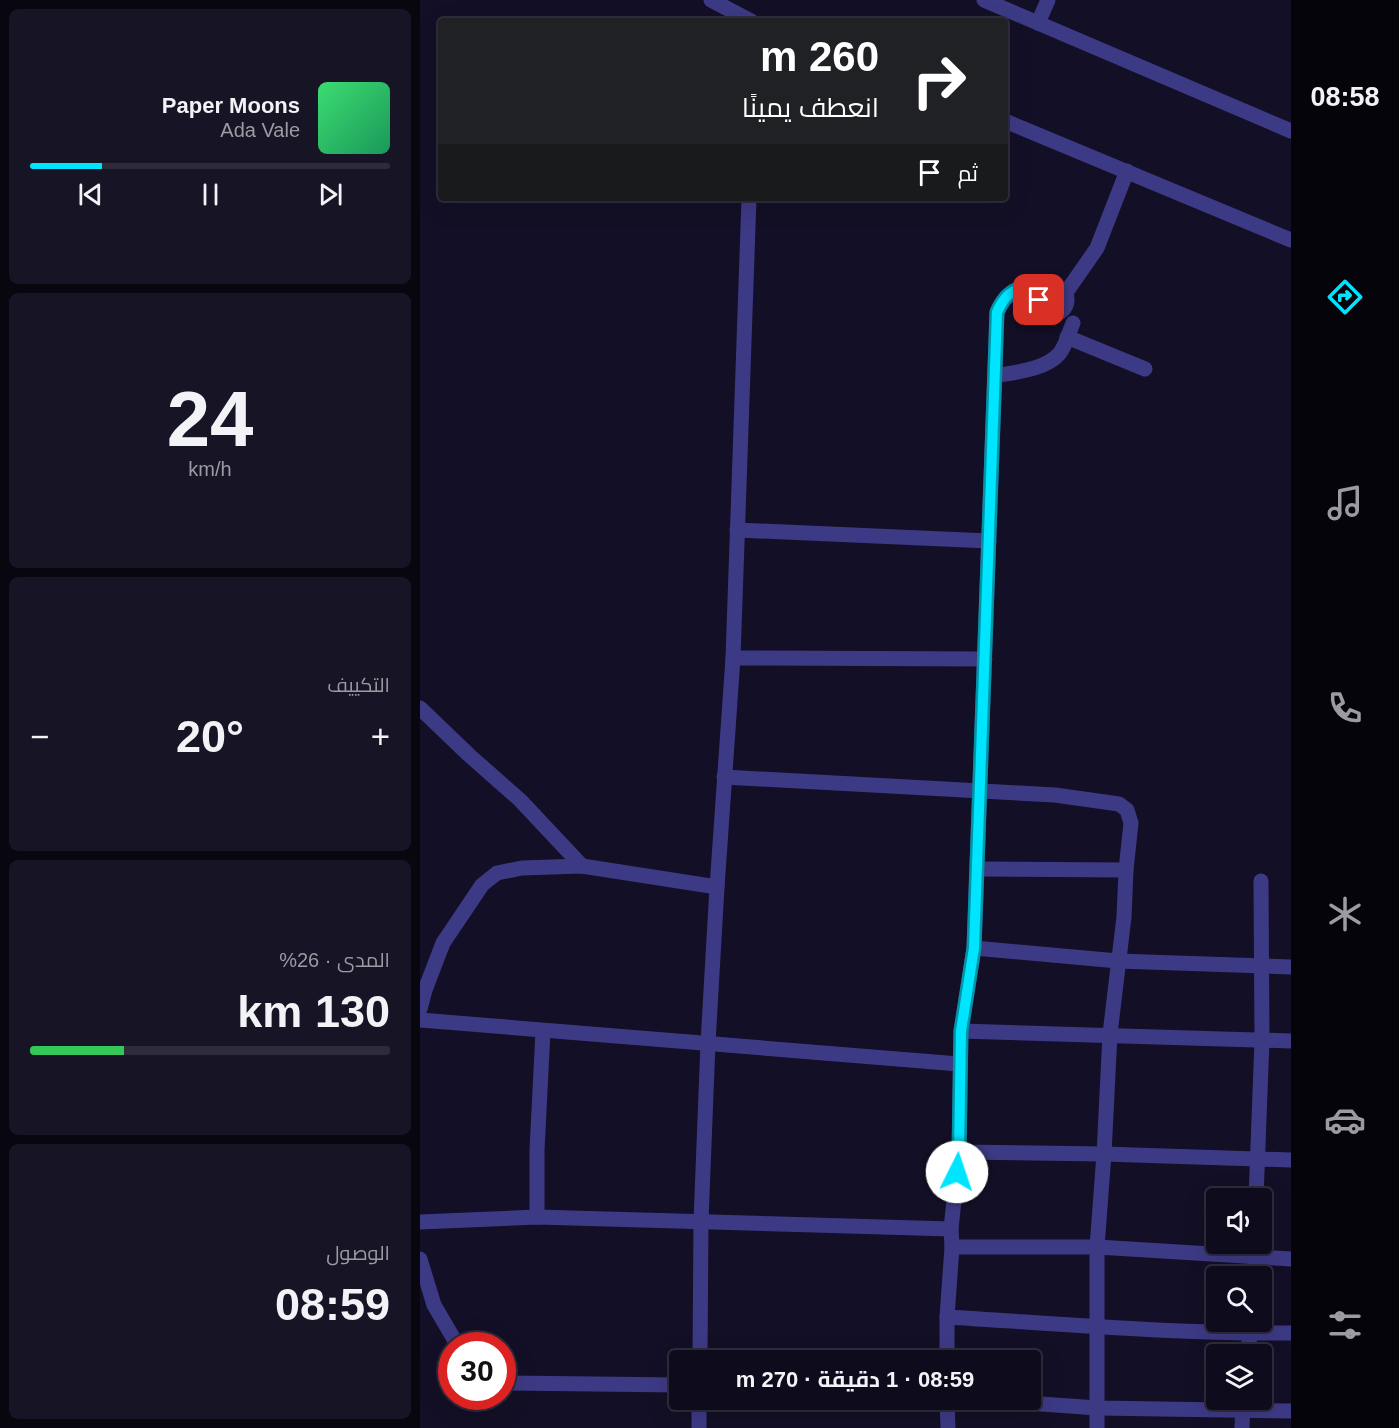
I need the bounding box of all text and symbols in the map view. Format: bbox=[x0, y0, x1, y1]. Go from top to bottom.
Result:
text: 260 m bbox=[760, 33, 879, 80]
icon: right bbox=[900, 42, 978, 120]
text: 08:58 bbox=[1310, 82, 1380, 112]
text: Paper Moons bbox=[162, 93, 300, 118]
text: انعطف يمينًا bbox=[742, 93, 879, 123]
text: Ada Vale bbox=[220, 119, 300, 141]
icon: arrive bbox=[913, 156, 946, 189]
text: ثم bbox=[958, 161, 978, 186]
icon: previous bbox=[74, 178, 107, 211]
icon: pause bbox=[194, 178, 227, 211]
icon: next bbox=[314, 178, 347, 211]
pin bbox=[1013, 274, 1064, 325]
icon: directions bbox=[1324, 276, 1366, 318]
icon: arrive bbox=[1022, 283, 1055, 316]
text: 24 bbox=[167, 375, 253, 463]
text: km/h bbox=[188, 458, 232, 480]
icon: music bbox=[1324, 482, 1366, 524]
text: التكييف bbox=[327, 674, 390, 696]
icon: phone bbox=[1324, 687, 1366, 729]
text: 20° bbox=[176, 711, 244, 762]
text: − bbox=[30, 718, 49, 755]
text: + bbox=[371, 718, 390, 755]
icon: climate bbox=[1324, 893, 1366, 935]
text: المدى · 26% bbox=[279, 949, 390, 971]
text: 130 km bbox=[237, 986, 390, 1037]
icon: car bbox=[1324, 1099, 1366, 1141]
position arrow bbox=[925, 1140, 989, 1204]
map controls bbox=[1206, 1188, 1272, 1410]
button: sound bbox=[1206, 1188, 1272, 1254]
text: الوصول bbox=[326, 1242, 390, 1264]
button: search bbox=[1206, 1266, 1272, 1332]
text: 08:59 bbox=[275, 1279, 390, 1330]
icon: filters bbox=[1324, 1304, 1366, 1346]
speed limit sign: 30 bbox=[438, 1332, 516, 1410]
button: layers bbox=[1206, 1344, 1272, 1410]
text: 08:59 · 1 دقيقة · 270 m bbox=[736, 1367, 974, 1392]

